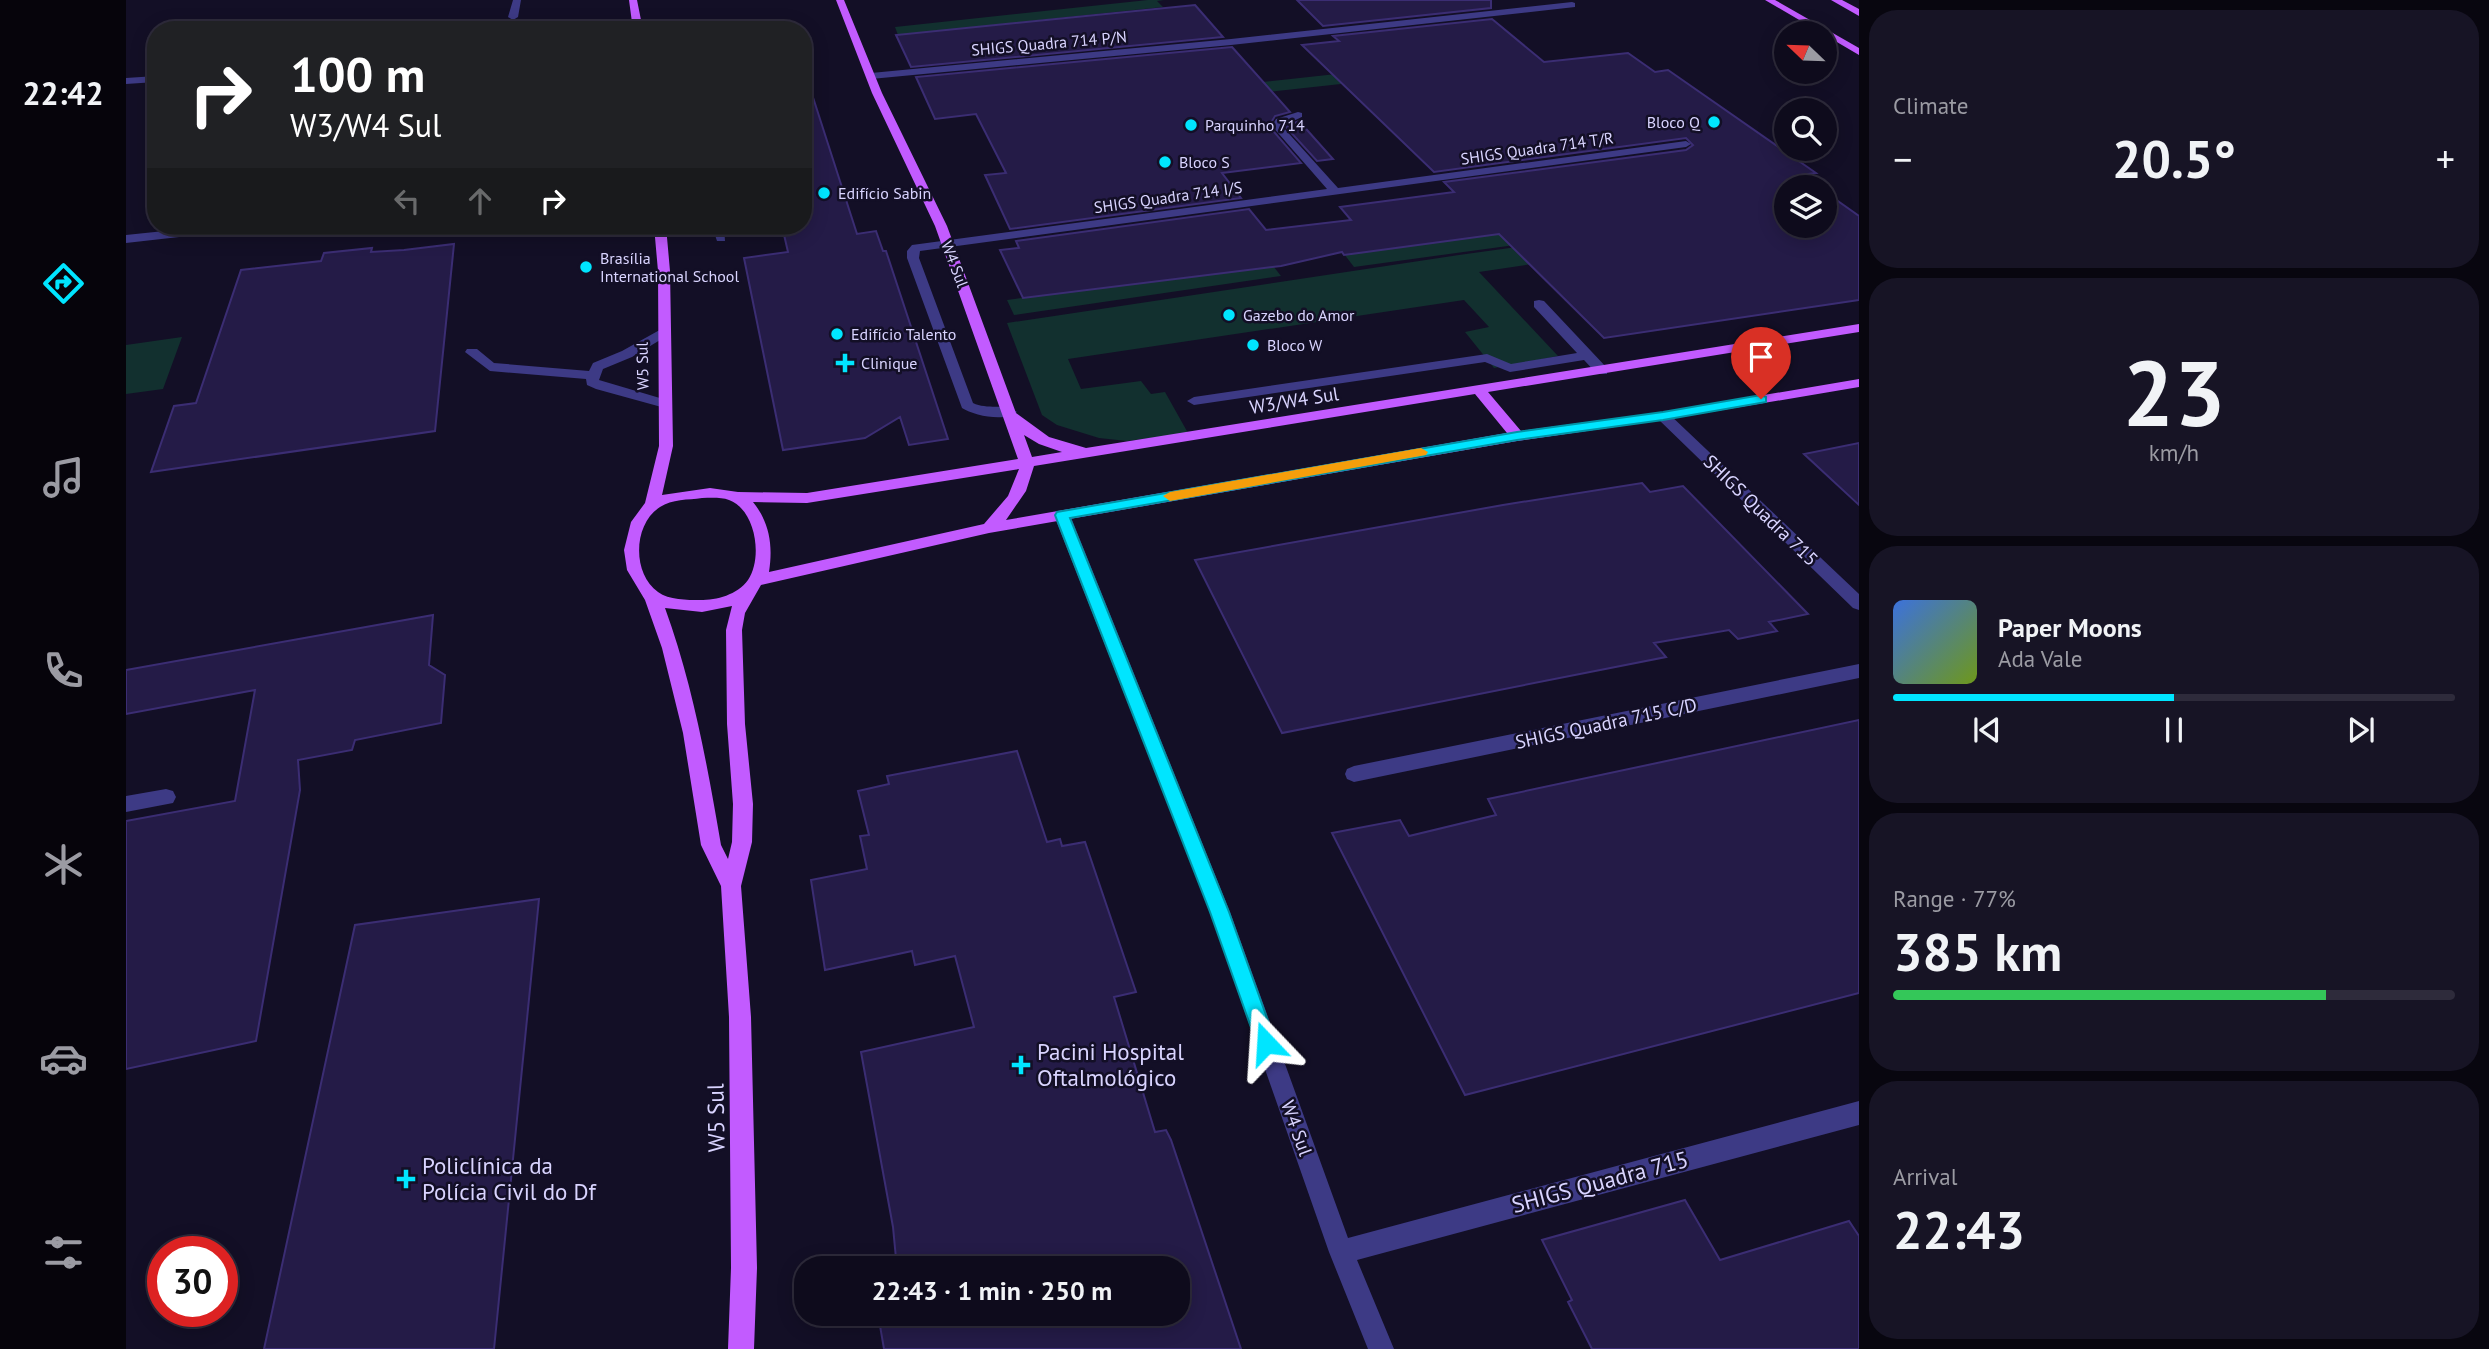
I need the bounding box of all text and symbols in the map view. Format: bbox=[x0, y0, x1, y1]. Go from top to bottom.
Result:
north arrow bbox=[1774, 21, 1838, 84]
map controls bbox=[1774, 21, 1837, 238]
street label: SHIGS Quadra 714 P/N bbox=[970, 26, 1128, 60]
text: 100 m bbox=[290, 42, 425, 106]
icon: right bbox=[175, 49, 266, 140]
text: 22:42 bbox=[22, 72, 104, 114]
text: Climate bbox=[1893, 91, 1968, 120]
button: search bbox=[1774, 98, 1837, 161]
text: W3/W4 Sul bbox=[290, 104, 441, 146]
place label: Bloco Q bbox=[1647, 112, 1701, 132]
marker: Bloco Q bbox=[1706, 114, 1722, 130]
place label: Parquinho 714 bbox=[1205, 115, 1305, 135]
marker: Parquinho 714 bbox=[1183, 117, 1199, 133]
text: 20.5° bbox=[2112, 125, 2236, 192]
street label: SHIGS Quadra 714 T/R bbox=[1459, 127, 1615, 169]
text: − bbox=[1893, 134, 1912, 183]
text: + bbox=[2436, 134, 2455, 183]
place label: Bloco S bbox=[1179, 152, 1230, 172]
marker: Bloco S bbox=[1157, 154, 1173, 170]
button: layers bbox=[1774, 175, 1837, 238]
street label: SHIGS Quadra 714 I/S bbox=[1093, 177, 1243, 217]
icon: left bbox=[388, 182, 426, 220]
icon: ahead bbox=[461, 182, 499, 220]
icon: right bbox=[534, 182, 572, 220]
place label: Edifício Sabin bbox=[838, 183, 931, 203]
marker: Edifício Sabin bbox=[816, 185, 832, 201]
street label: W4 Sul bbox=[937, 238, 973, 290]
place label: Brasília International School bbox=[600, 248, 739, 286]
icon: directions bbox=[39, 259, 88, 308]
marker: Brasília International School bbox=[578, 259, 594, 275]
place label: Gazebo do Amor bbox=[1243, 305, 1355, 325]
marker: Gazebo do Amor bbox=[1221, 307, 1237, 323]
place label: Edifício Talento bbox=[851, 324, 956, 344]
marker: Edifício Talento bbox=[829, 326, 845, 342]
pin bbox=[1731, 327, 1791, 399]
text: 23 bbox=[2122, 333, 2226, 451]
place label: Bloco W bbox=[1267, 335, 1323, 355]
marker: Bloco W bbox=[1245, 337, 1261, 353]
icon: arrive bbox=[1742, 338, 1780, 376]
street label: W5 Sul bbox=[632, 341, 652, 390]
marker: Clinique bbox=[835, 353, 855, 373]
place label: Clinique bbox=[861, 353, 917, 373]
street label: W3/W4 Sul bbox=[1248, 381, 1341, 419]
text: km/h bbox=[2149, 438, 2199, 467]
street label: SHIGS Quadra 715 bbox=[1699, 449, 1823, 571]
icon: music bbox=[39, 453, 88, 502]
text: Paper Moons bbox=[1998, 611, 2142, 644]
text: Ada Vale bbox=[1998, 644, 2082, 673]
icon: phone bbox=[39, 646, 88, 695]
street label: SHIGS Quadra 715 C/D bbox=[1513, 692, 1699, 754]
icon: previous bbox=[1968, 711, 2006, 749]
icon: pause bbox=[2155, 711, 2193, 749]
icon: next bbox=[2342, 711, 2380, 749]
icon: climate bbox=[39, 840, 88, 889]
text: Range · 77% bbox=[1893, 884, 2016, 913]
text: 385 km bbox=[1893, 918, 2062, 985]
position arrow bbox=[1229, 1006, 1303, 1080]
icon: car bbox=[39, 1034, 88, 1083]
place label: Pacini Hospital Oftalmológico bbox=[1037, 1037, 1184, 1092]
marker: Pacini Hospital Oftalmológico bbox=[1011, 1055, 1031, 1075]
street label: W5 Sul bbox=[700, 1083, 731, 1153]
street label: W4 Sul bbox=[1276, 1097, 1318, 1159]
street label: SHIGS Quadra 715 bbox=[1508, 1144, 1691, 1219]
place label: Policlínica da Polícia Civil do Df bbox=[422, 1151, 598, 1206]
text: Arrival bbox=[1893, 1162, 1957, 1191]
marker: Policlínica da Polícia Civil do Df bbox=[396, 1169, 416, 1189]
text: 22:43 bbox=[1893, 1196, 2025, 1263]
icon: filters bbox=[39, 1228, 88, 1277]
speed limit sign: 30 bbox=[147, 1236, 238, 1327]
text: 22:43 · 1 min · 250 m bbox=[872, 1274, 1112, 1307]

